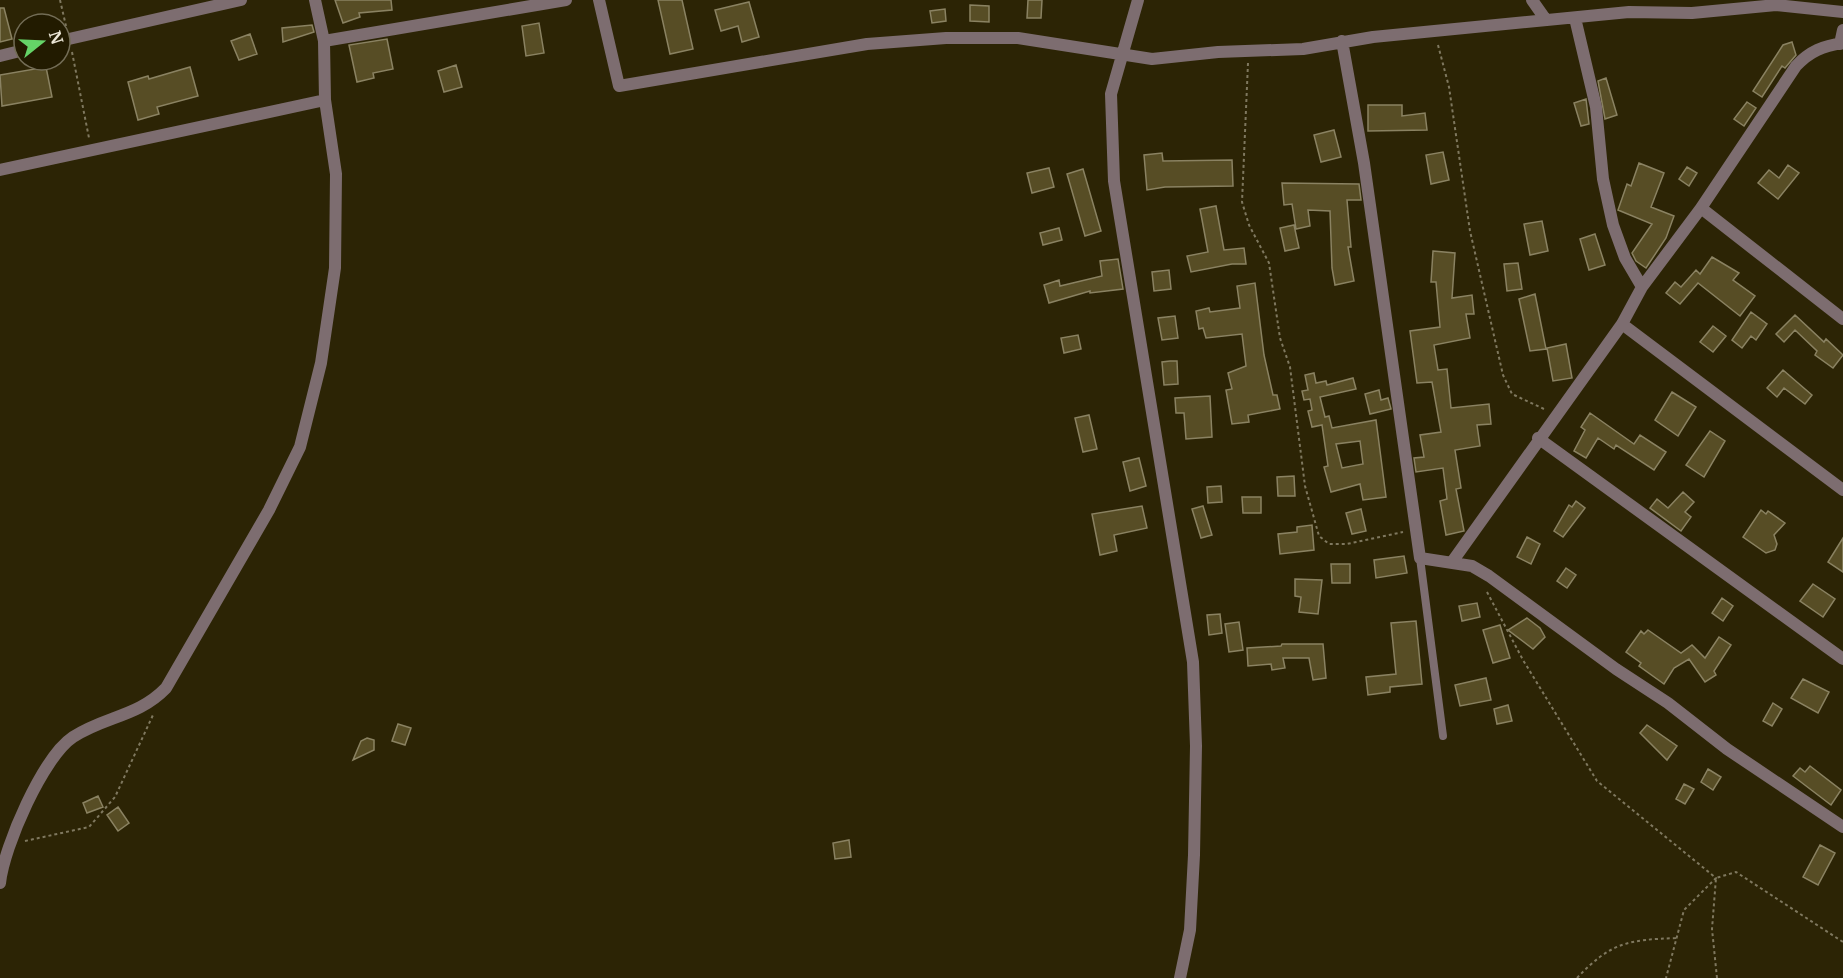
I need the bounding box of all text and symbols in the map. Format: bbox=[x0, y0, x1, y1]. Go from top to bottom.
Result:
north arrow bbox=[12, 12, 72, 72]
text: N bbox=[45, 28, 68, 47]

